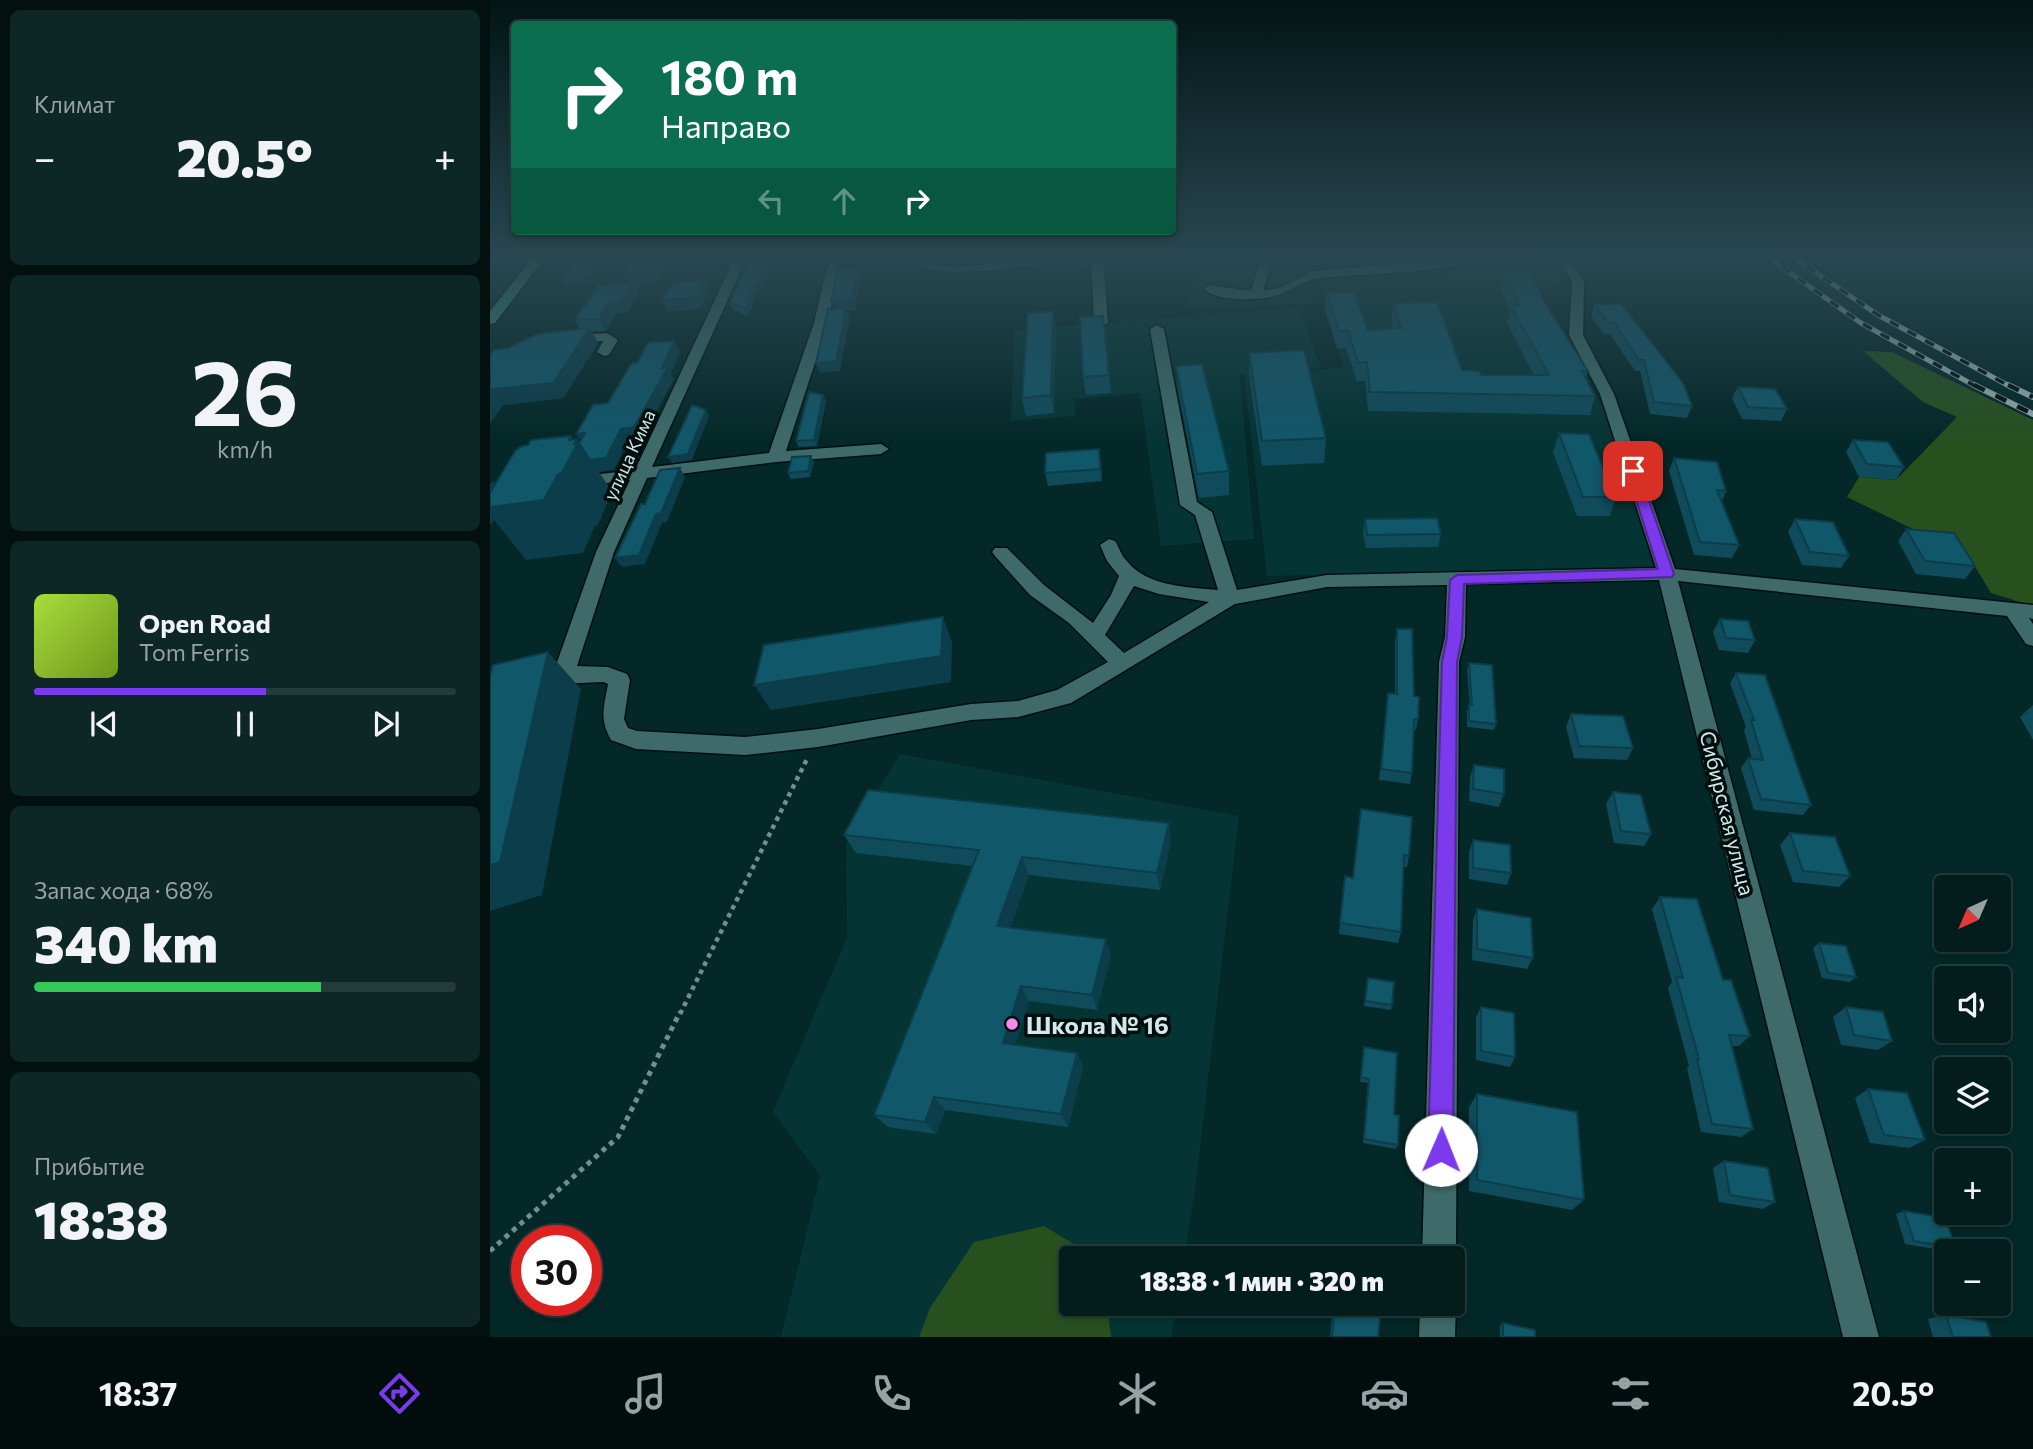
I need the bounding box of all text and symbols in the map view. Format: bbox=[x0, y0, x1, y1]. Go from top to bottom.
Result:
text: 180 m bbox=[661, 45, 798, 105]
icon: right bbox=[546, 49, 637, 140]
text: Климат bbox=[34, 90, 115, 118]
text: Направо bbox=[661, 105, 791, 145]
text: 20.5° bbox=[176, 124, 313, 188]
text: − bbox=[34, 133, 56, 180]
text: + bbox=[434, 133, 456, 180]
icon: left bbox=[752, 182, 790, 220]
icon: ahead bbox=[825, 182, 863, 220]
icon: right bbox=[898, 182, 936, 220]
text: 26 bbox=[191, 333, 299, 445]
street label: улица Кима bbox=[598, 406, 660, 504]
text: km/h bbox=[217, 435, 273, 463]
pin bbox=[1603, 441, 1663, 501]
icon: arrive bbox=[1614, 452, 1652, 490]
text: Open Road bbox=[139, 607, 271, 638]
text: Tom Ferris bbox=[139, 638, 250, 666]
icon: previous bbox=[85, 705, 123, 743]
icon: pause bbox=[226, 705, 264, 743]
icon: next bbox=[367, 705, 405, 743]
street label: Сибирская улица bbox=[1695, 728, 1761, 898]
north arrow bbox=[1934, 875, 2011, 952]
map controls bbox=[1934, 875, 2011, 1316]
text: Запас хода · 68% bbox=[34, 876, 213, 904]
text: 340 km bbox=[34, 910, 218, 974]
button: sound bbox=[1934, 966, 2011, 1043]
place label: Школа № 16 bbox=[1026, 1010, 1169, 1039]
marker: Школа № 16 bbox=[1004, 1016, 1020, 1032]
button: layers bbox=[1934, 1057, 2011, 1134]
position arrow bbox=[1404, 1113, 1478, 1187]
button: + bbox=[1934, 1148, 2011, 1225]
text: Прибытие bbox=[34, 1152, 145, 1180]
text: 18:38 bbox=[34, 1186, 168, 1250]
speed limit sign: 30 bbox=[511, 1225, 602, 1316]
button: − bbox=[1934, 1239, 2011, 1316]
text: 18:38 · 1 мин · 320 m bbox=[1140, 1265, 1384, 1296]
icon: directions bbox=[375, 1369, 424, 1418]
icon: music bbox=[621, 1369, 670, 1418]
icon: phone bbox=[867, 1369, 916, 1418]
icon: climate bbox=[1113, 1369, 1162, 1418]
icon: car bbox=[1360, 1369, 1409, 1418]
icon: filters bbox=[1606, 1369, 1655, 1418]
text: 18:37 bbox=[99, 1373, 177, 1413]
text: 20.5° bbox=[1852, 1373, 1934, 1413]

